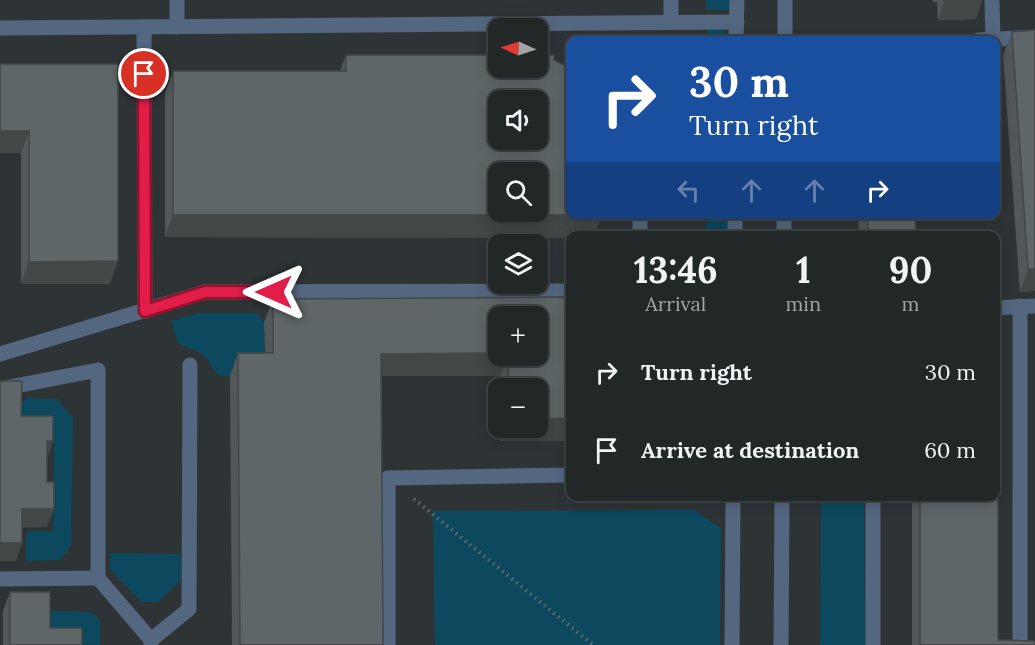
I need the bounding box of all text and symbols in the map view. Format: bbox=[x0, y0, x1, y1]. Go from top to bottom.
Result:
north arrow bbox=[488, 18, 548, 78]
map controls bbox=[488, 18, 548, 438]
pin bbox=[118, 48, 169, 99]
text: 30 m bbox=[689, 55, 789, 109]
icon: arrive bbox=[127, 57, 160, 90]
icon: right bbox=[590, 60, 668, 138]
button: sound bbox=[488, 90, 548, 150]
text: Turn right bbox=[689, 108, 818, 142]
button: search bbox=[488, 162, 548, 222]
icon: left bbox=[672, 174, 705, 207]
icon: ahead bbox=[735, 174, 768, 207]
icon: ahead bbox=[798, 174, 831, 207]
icon: right bbox=[861, 174, 894, 207]
button: layers bbox=[488, 234, 548, 294]
text: 13:46 bbox=[634, 247, 718, 293]
text: 1 bbox=[796, 247, 811, 293]
text: 90 bbox=[889, 247, 932, 293]
position arrow bbox=[242, 260, 306, 324]
text: Arrival bbox=[645, 291, 706, 316]
text: min bbox=[785, 291, 821, 316]
text: m bbox=[902, 291, 919, 316]
button: + bbox=[488, 306, 548, 366]
icon: right bbox=[590, 356, 623, 389]
text: Turn right bbox=[641, 358, 752, 386]
text: 30 m bbox=[925, 358, 976, 386]
button: − bbox=[488, 378, 548, 438]
icon: arrive bbox=[590, 434, 623, 467]
text: Arrive at destination bbox=[641, 436, 859, 464]
text: 60 m bbox=[924, 436, 976, 464]

